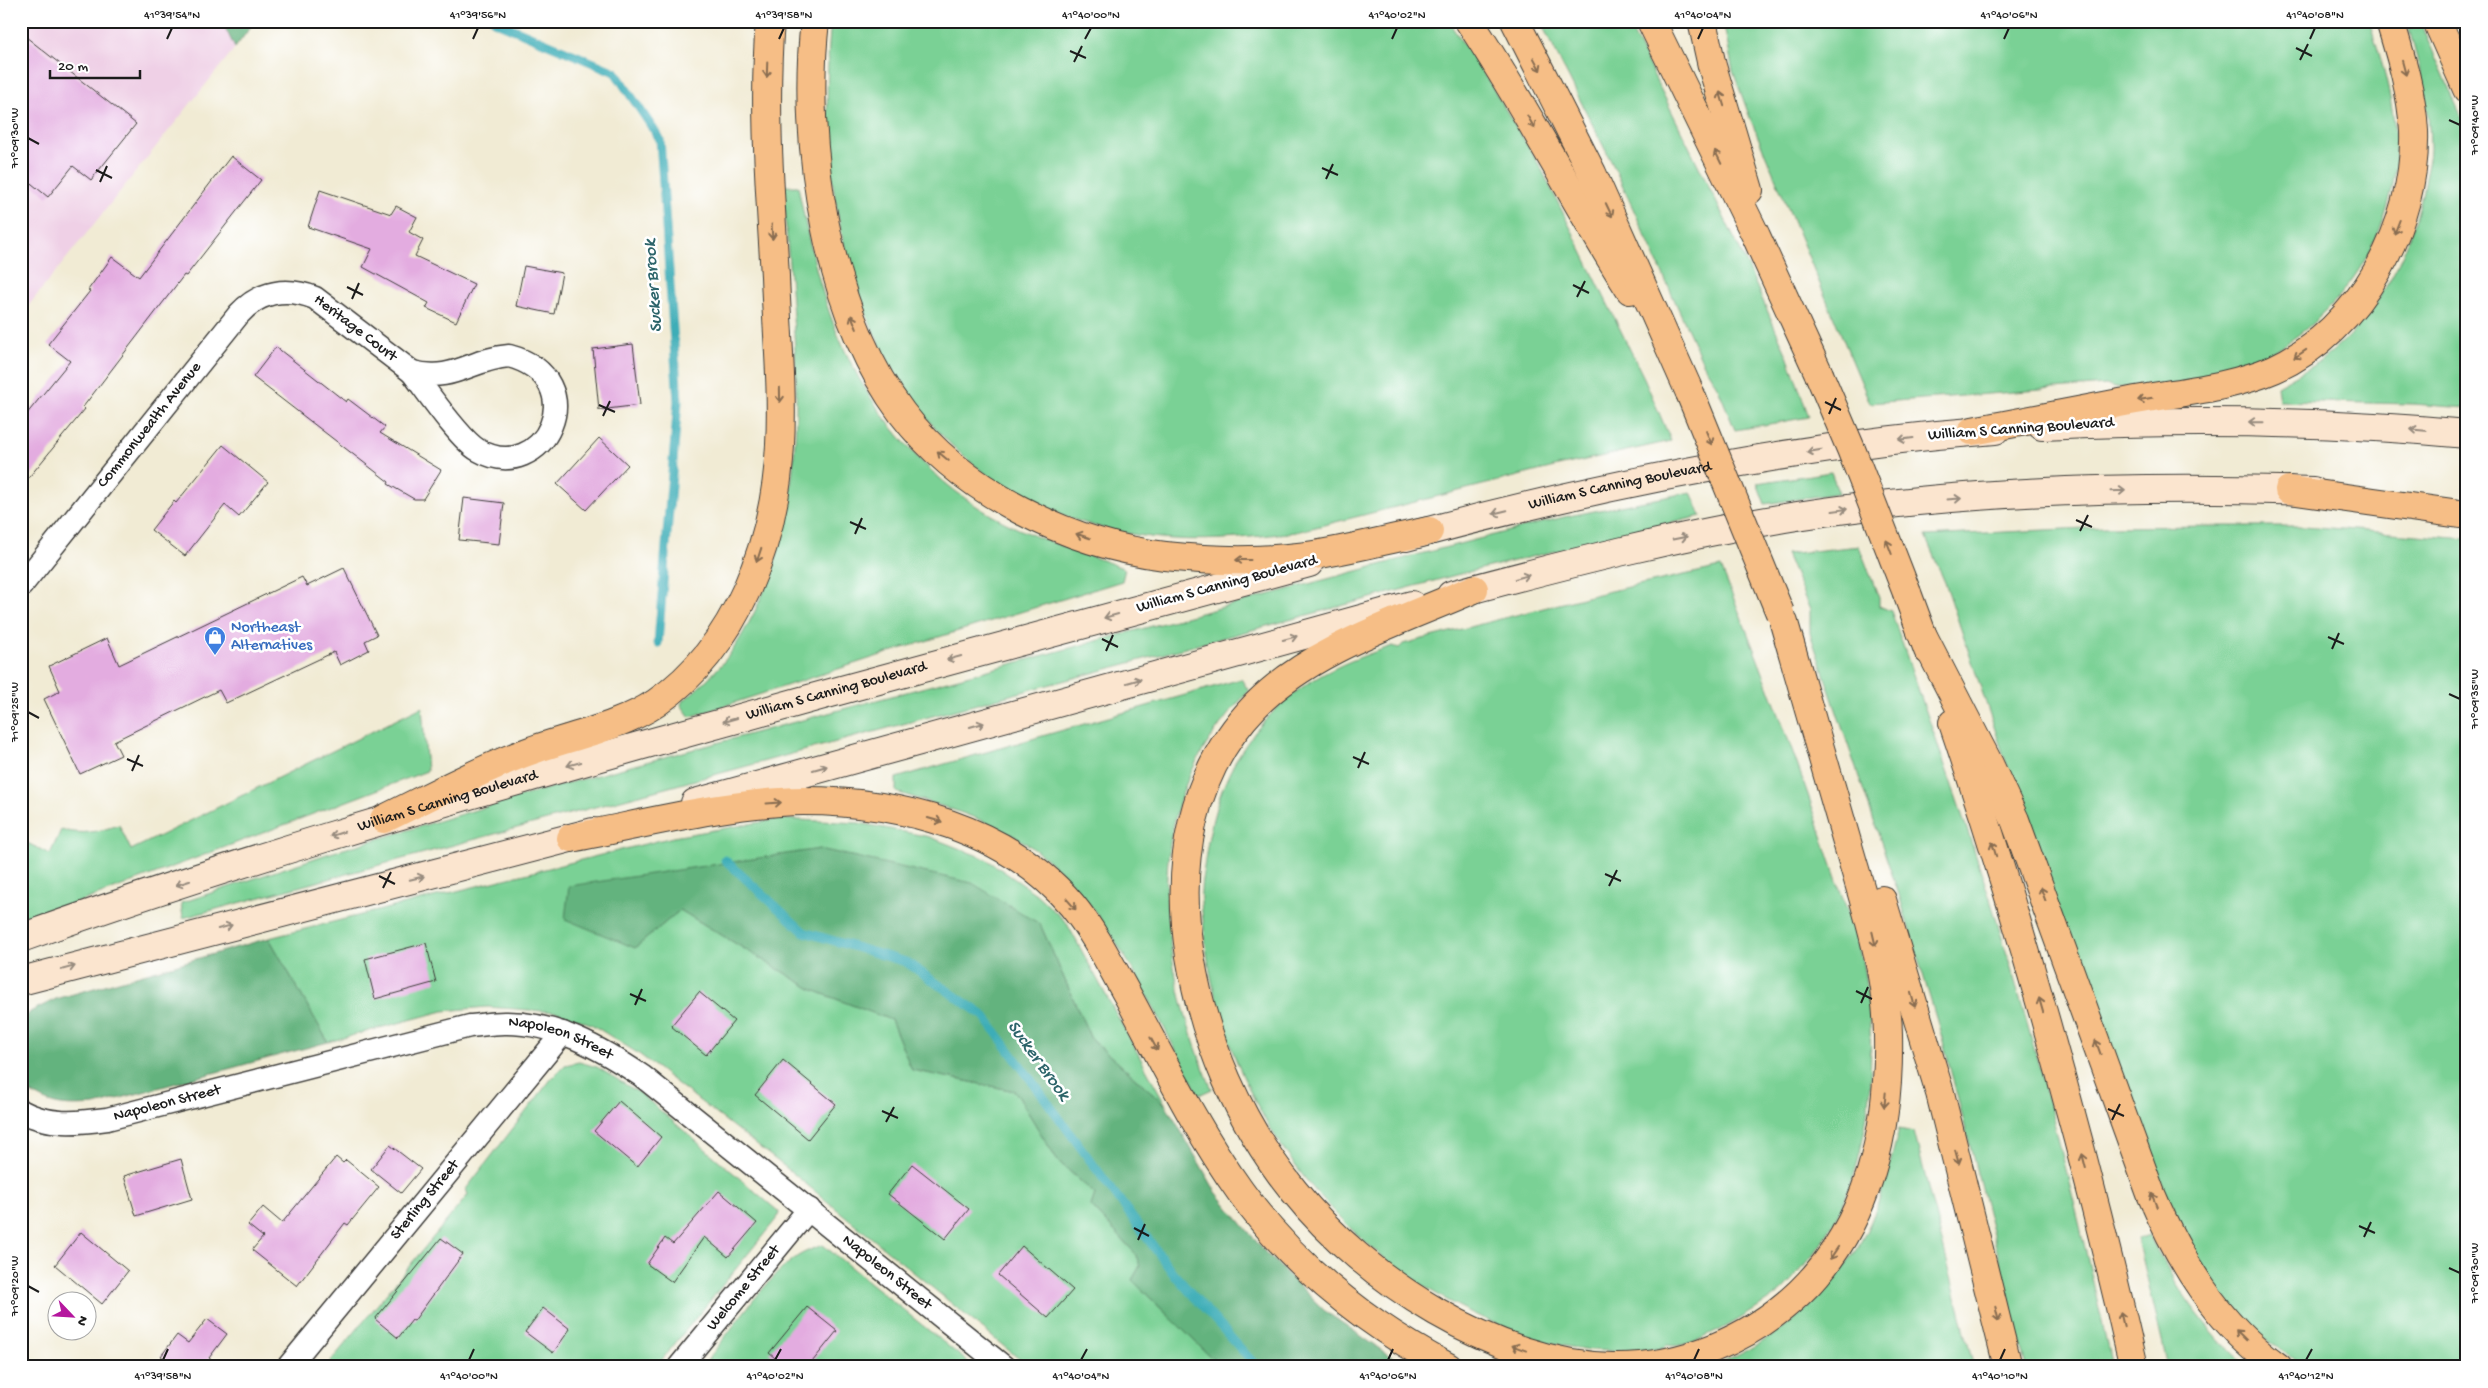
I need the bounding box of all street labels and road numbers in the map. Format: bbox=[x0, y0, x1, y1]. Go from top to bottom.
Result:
street label: Heritage Court bbox=[310, 291, 402, 367]
street label: Commonwealth Avenue bbox=[94, 358, 206, 492]
street label: William S Canning Boulevard bbox=[1927, 414, 2116, 446]
street label: William S Canning Boulevard bbox=[1527, 458, 1715, 515]
street label: William S Canning Boulevard bbox=[1135, 551, 1321, 618]
street label: William S Canning Boulevard bbox=[744, 657, 930, 725]
street label: William S Canning Boulevard bbox=[355, 766, 541, 837]
street label: Napoleon Street bbox=[508, 1013, 617, 1066]
street label: Napoleon Street bbox=[112, 1080, 224, 1126]
street label: Sterling Street bbox=[387, 1155, 465, 1244]
street label: Napoleon Street bbox=[838, 1231, 937, 1315]
street label: Welcome Street bbox=[703, 1240, 786, 1335]

